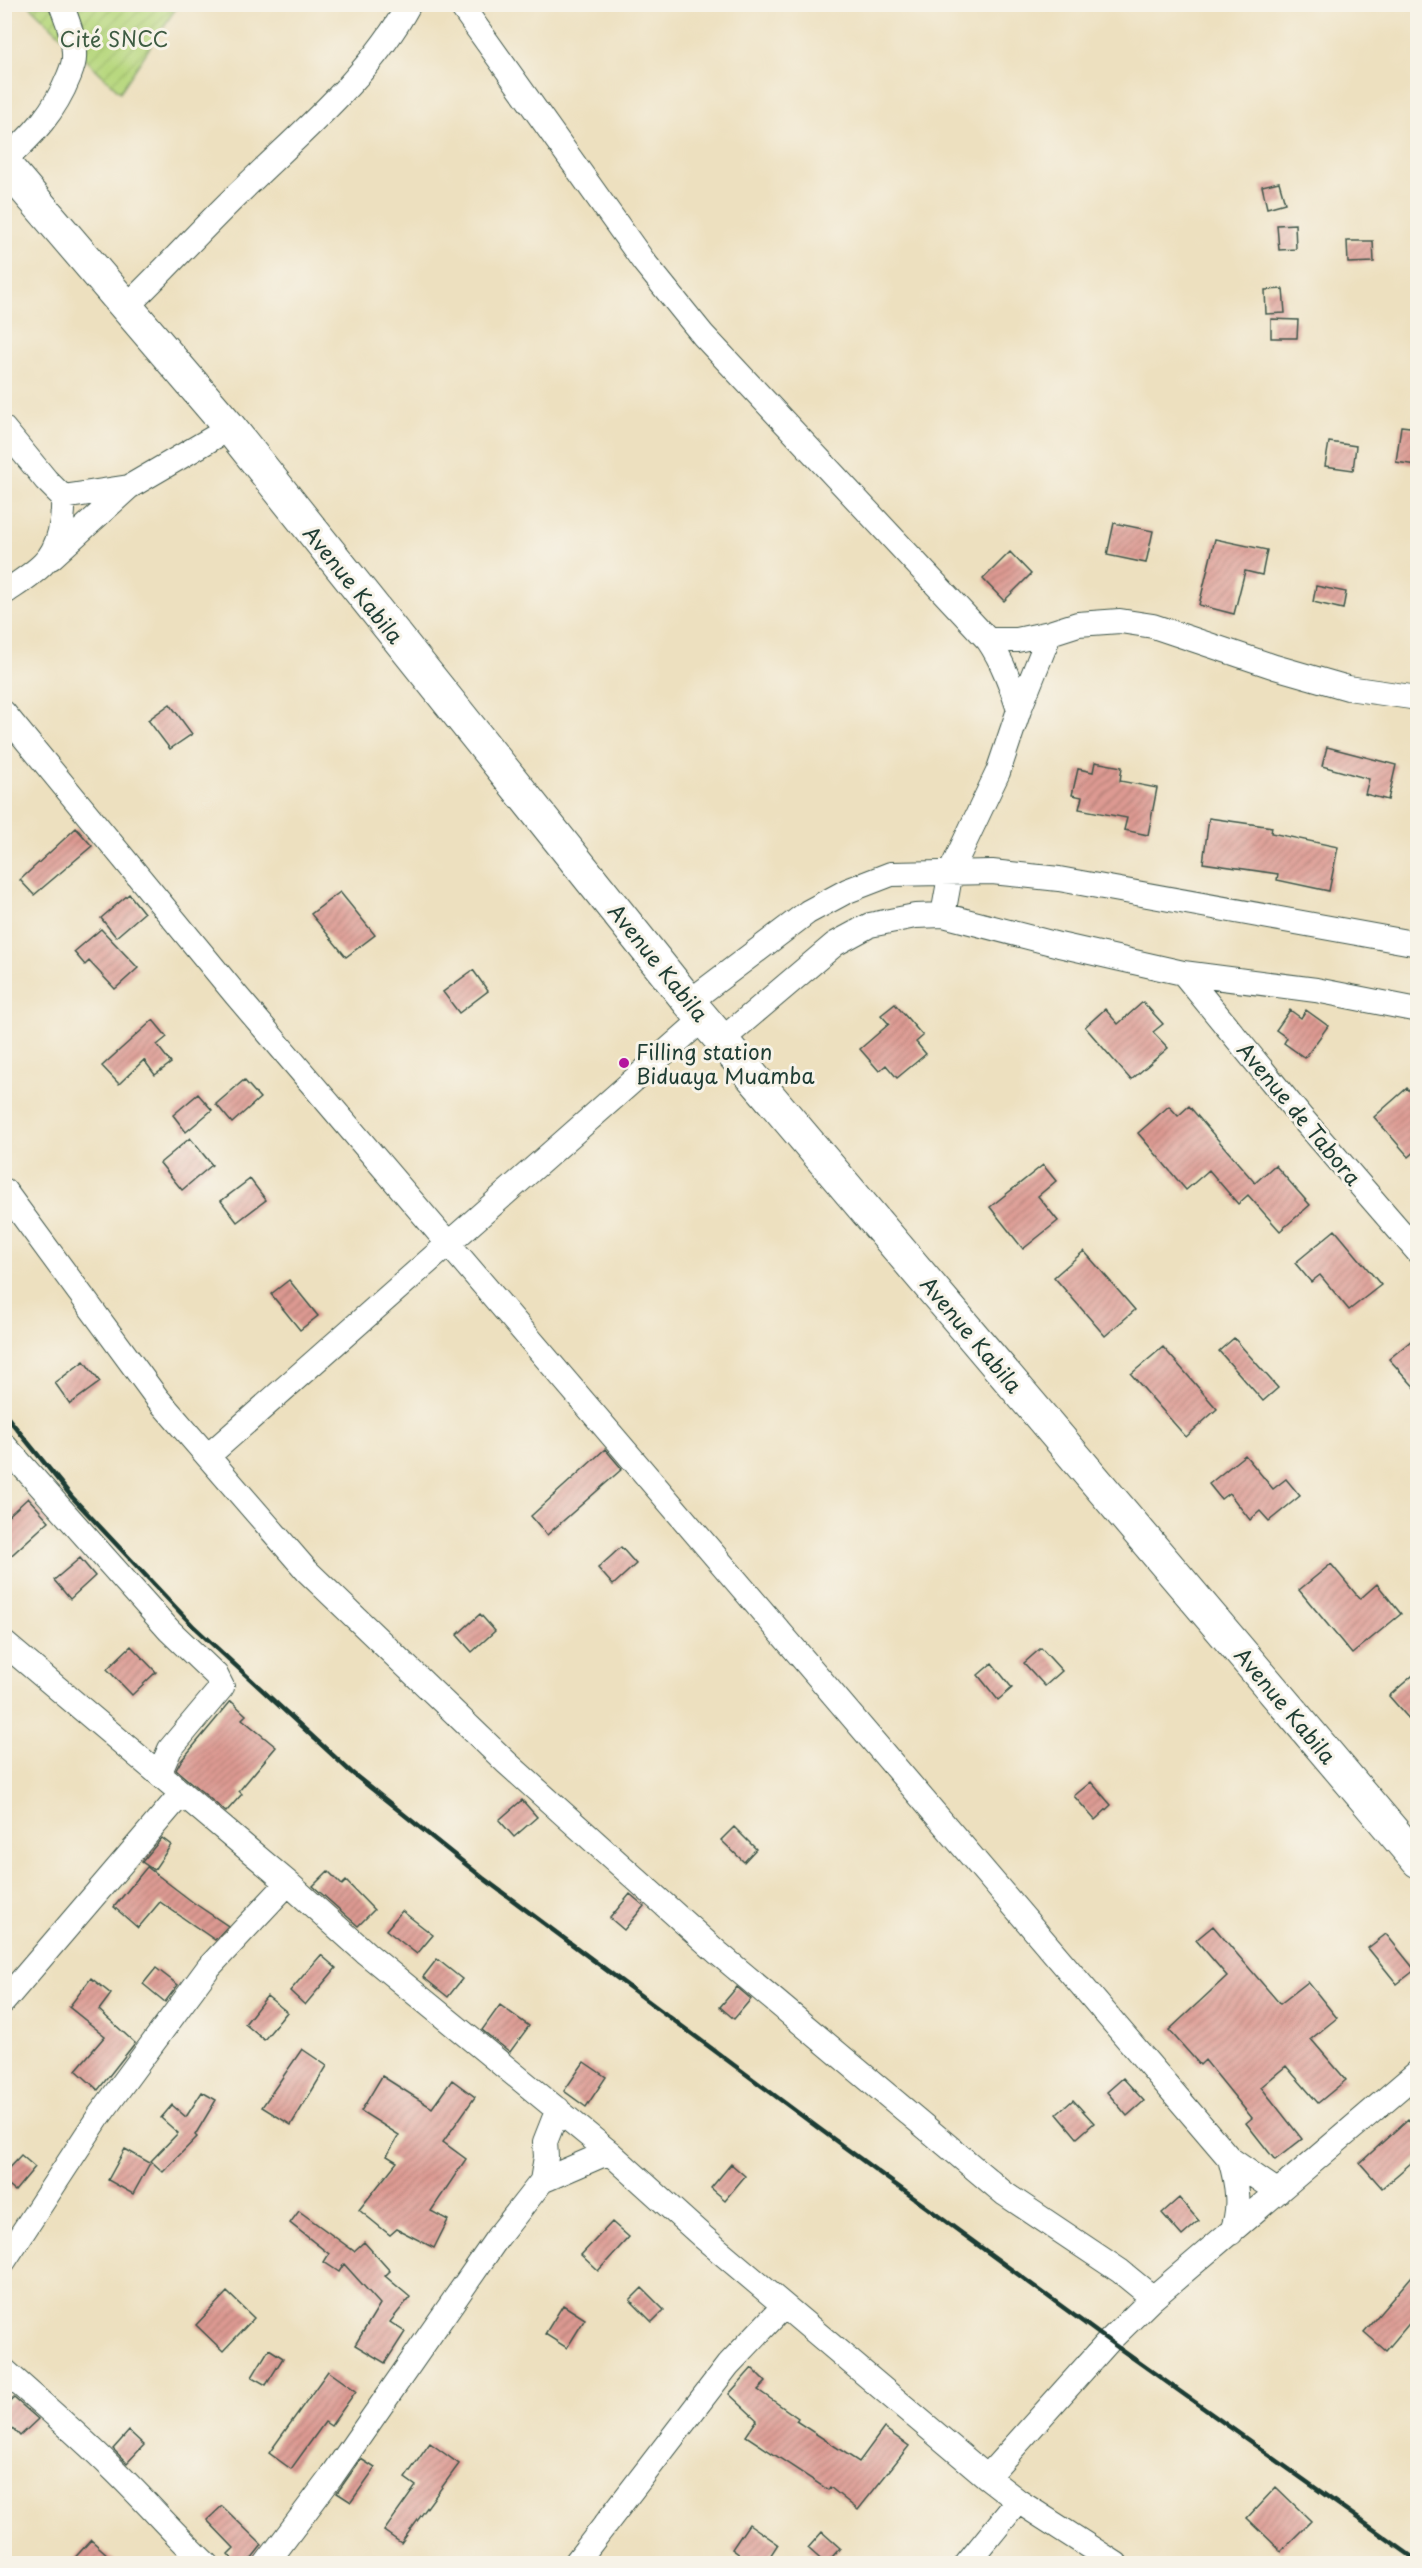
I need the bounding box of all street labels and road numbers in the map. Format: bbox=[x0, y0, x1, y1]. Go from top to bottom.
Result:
street label: Avenue Kabila bbox=[296, 518, 412, 651]
street label: Avenue Kabila bbox=[601, 896, 717, 1029]
street label: Avenue de Tabora bbox=[1230, 1034, 1370, 1192]
street label: Avenue Kabila bbox=[914, 1269, 1031, 1400]
street label: Avenue Kabila bbox=[1228, 1640, 1345, 1771]

